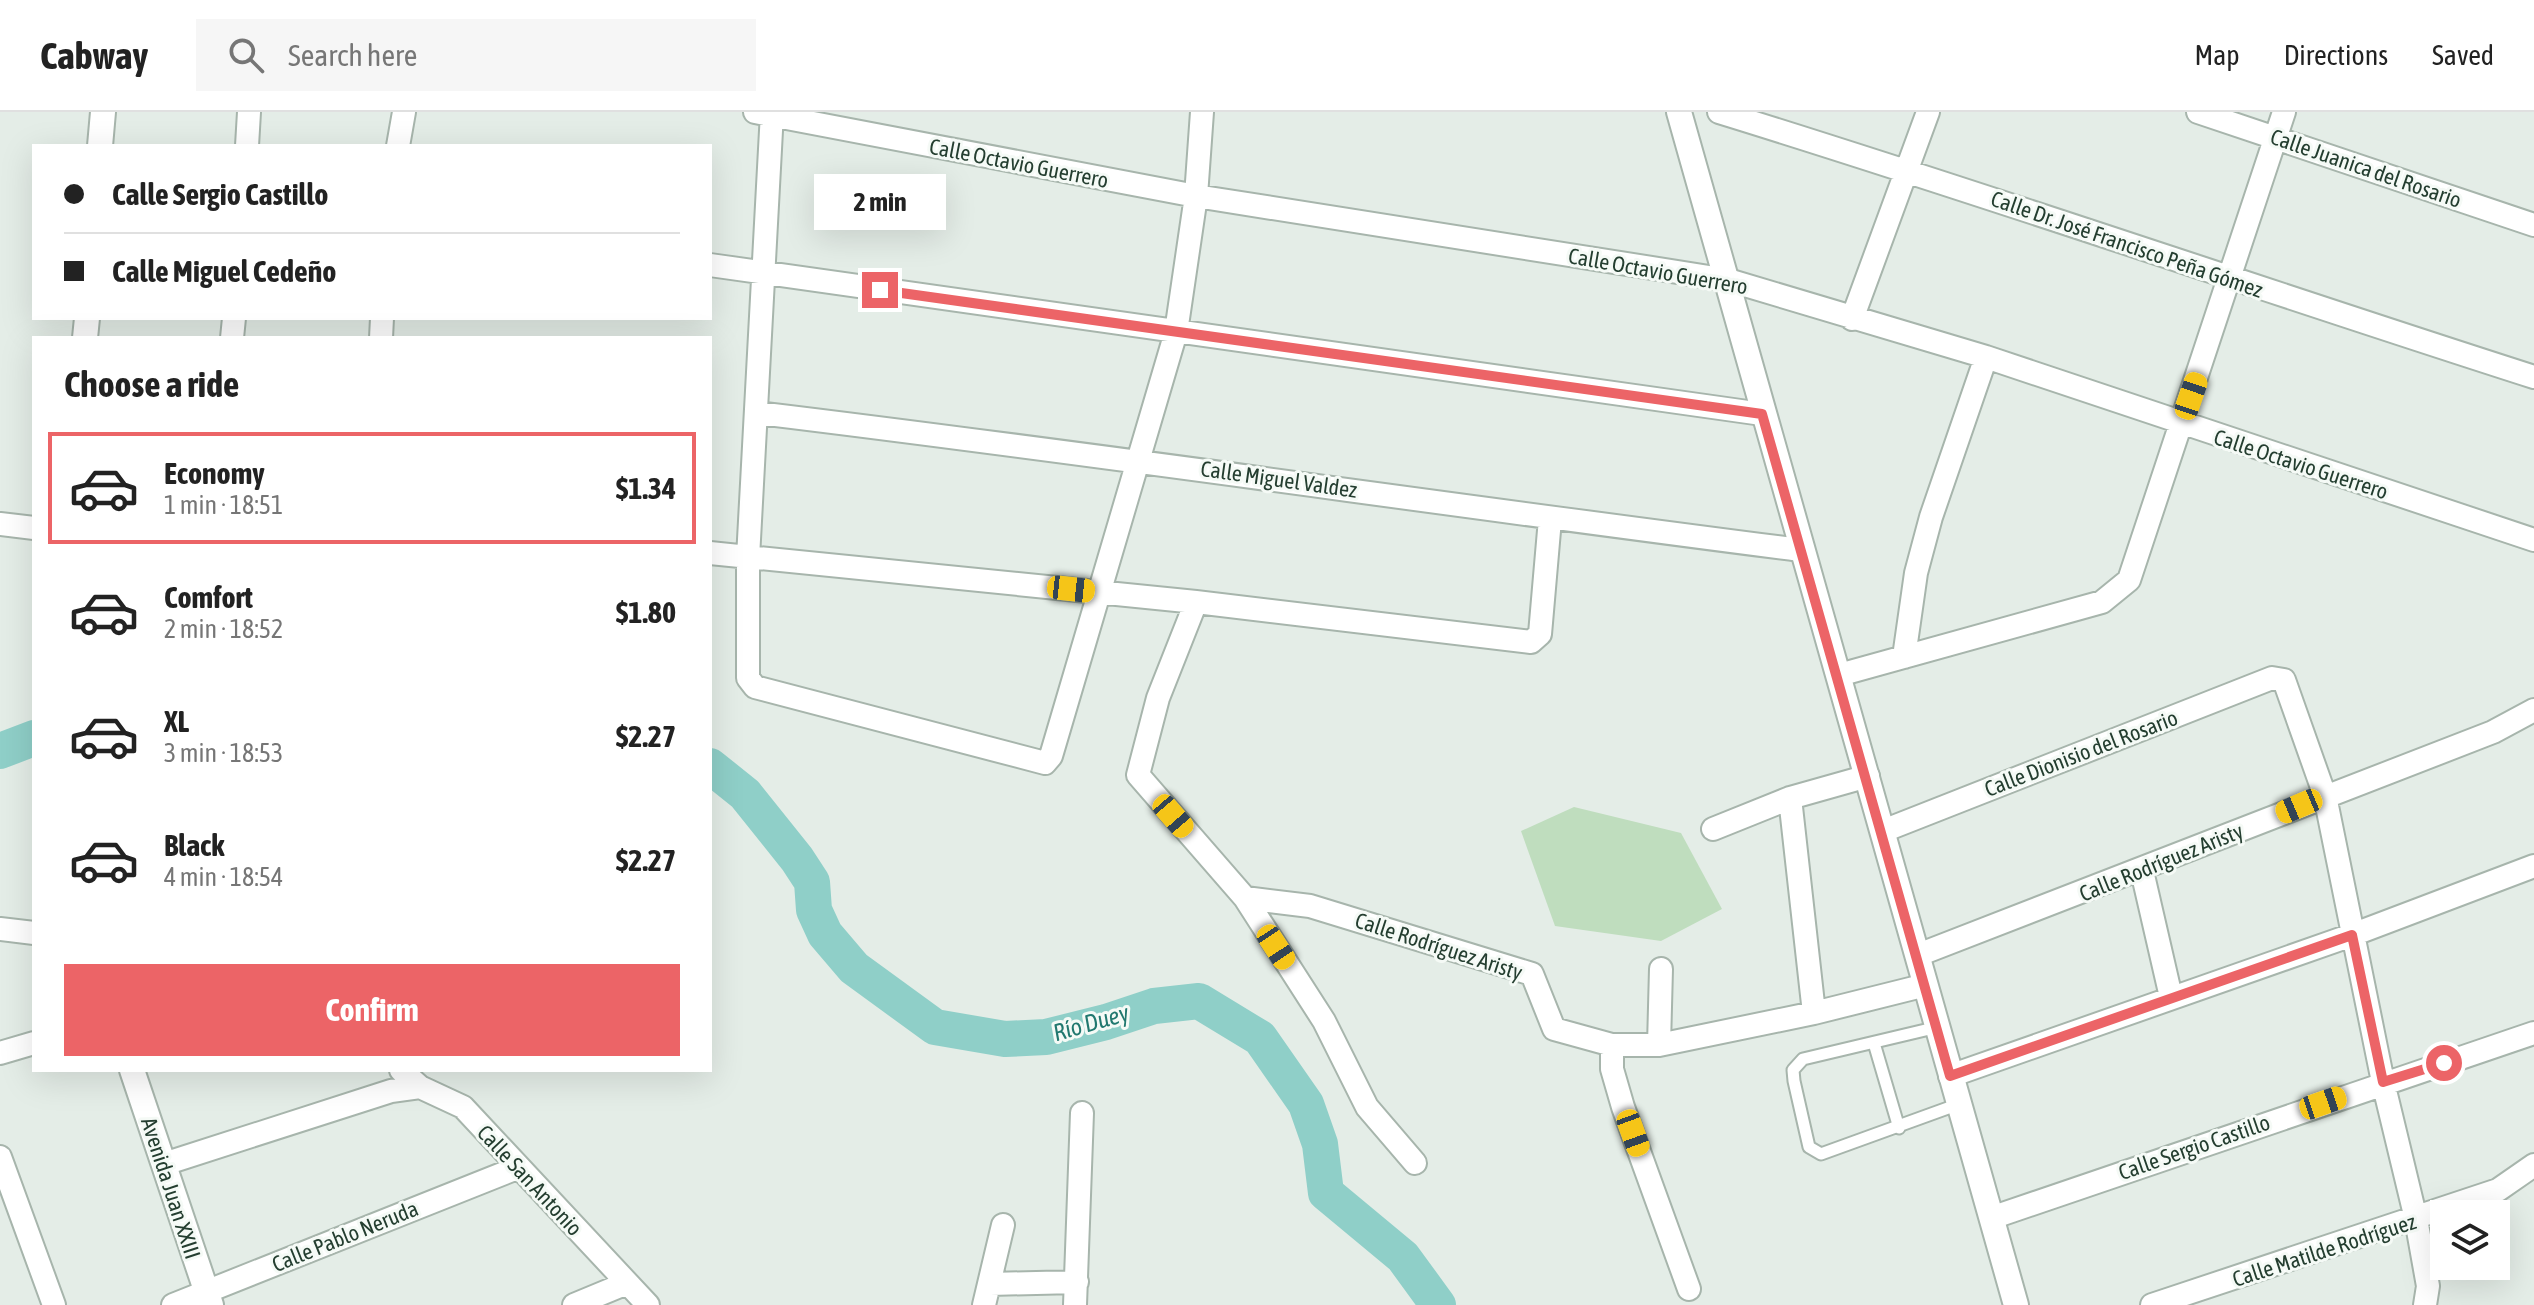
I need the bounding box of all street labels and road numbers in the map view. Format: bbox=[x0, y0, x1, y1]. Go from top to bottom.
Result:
street label: Calle Juanica del Rosario bbox=[2267, 123, 2465, 213]
street label: Calle Octavio Guerrero bbox=[927, 133, 1111, 193]
street label: Calle Dr. José Francisco Peña Gómez bbox=[1988, 185, 2266, 303]
street label: Calle Octavio Guerrero bbox=[1566, 242, 1750, 300]
street label: Calle Octavio Guerrero bbox=[2211, 424, 2391, 504]
street label: Calle Miguel Valdez bbox=[1199, 455, 1359, 503]
street label: Calle Dionisio del Rosario bbox=[1981, 704, 2181, 802]
street label: Calle Rodríguez Aristy bbox=[2075, 817, 2247, 907]
street label: Calle Rodríguez Aristy bbox=[1352, 907, 1526, 985]
street label: Calle Sergio Castillo bbox=[2115, 1109, 2273, 1185]
street label: Avenida Juan XXIII bbox=[136, 1114, 206, 1262]
street label: Calle San Antonio bbox=[472, 1119, 588, 1241]
street label: Calle Pablo Neruda bbox=[268, 1195, 422, 1277]
street label: Calle Matilde Rodríguez bbox=[2229, 1208, 2419, 1292]

